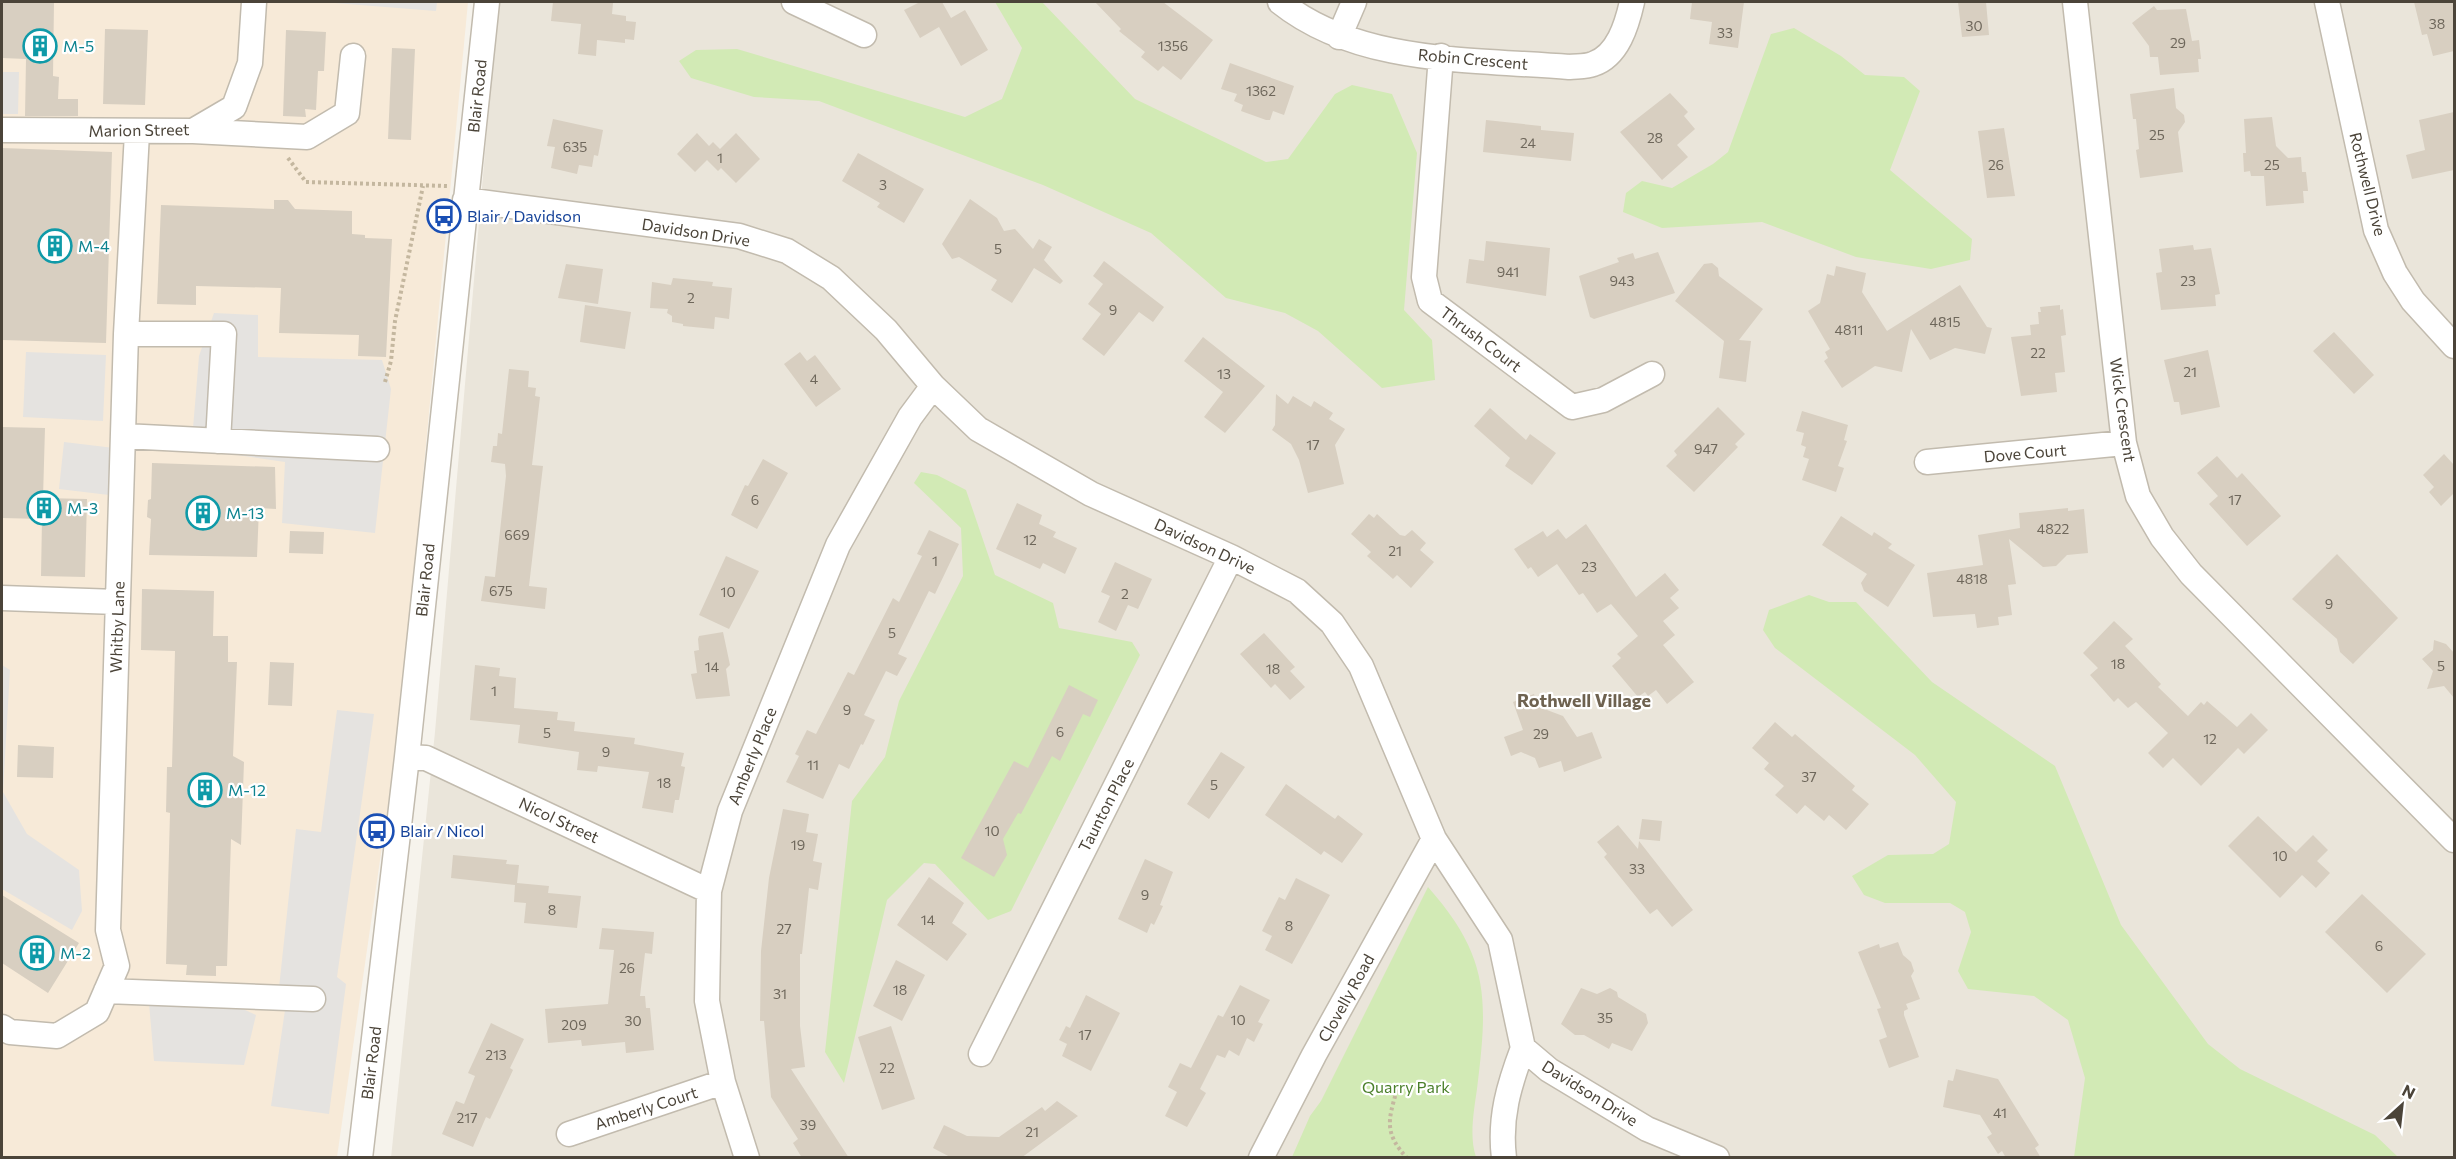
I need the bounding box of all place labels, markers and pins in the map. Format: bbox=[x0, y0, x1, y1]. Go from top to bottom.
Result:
building icon: M-5 bbox=[22, 28, 58, 64]
place label: M-5 bbox=[63, 36, 94, 55]
bus stop icon: Blair / Davidson bbox=[426, 198, 462, 234]
place label: Blair / Davidson bbox=[467, 206, 581, 225]
building icon: M-4 bbox=[37, 228, 73, 264]
place label: M-4 bbox=[78, 236, 110, 255]
building icon: M-3 bbox=[26, 490, 62, 526]
building icon: M-13 bbox=[185, 495, 221, 531]
place label: M-3 bbox=[67, 498, 98, 517]
place label: M-13 bbox=[226, 503, 264, 522]
building icon: M-12 bbox=[187, 772, 223, 808]
place label: M-12 bbox=[228, 780, 266, 799]
bus stop icon: Blair / Nicol bbox=[359, 813, 395, 849]
place label: Blair / Nicol bbox=[400, 821, 484, 840]
building icon: M-2 bbox=[19, 935, 55, 971]
place label: M-2 bbox=[60, 943, 91, 962]

